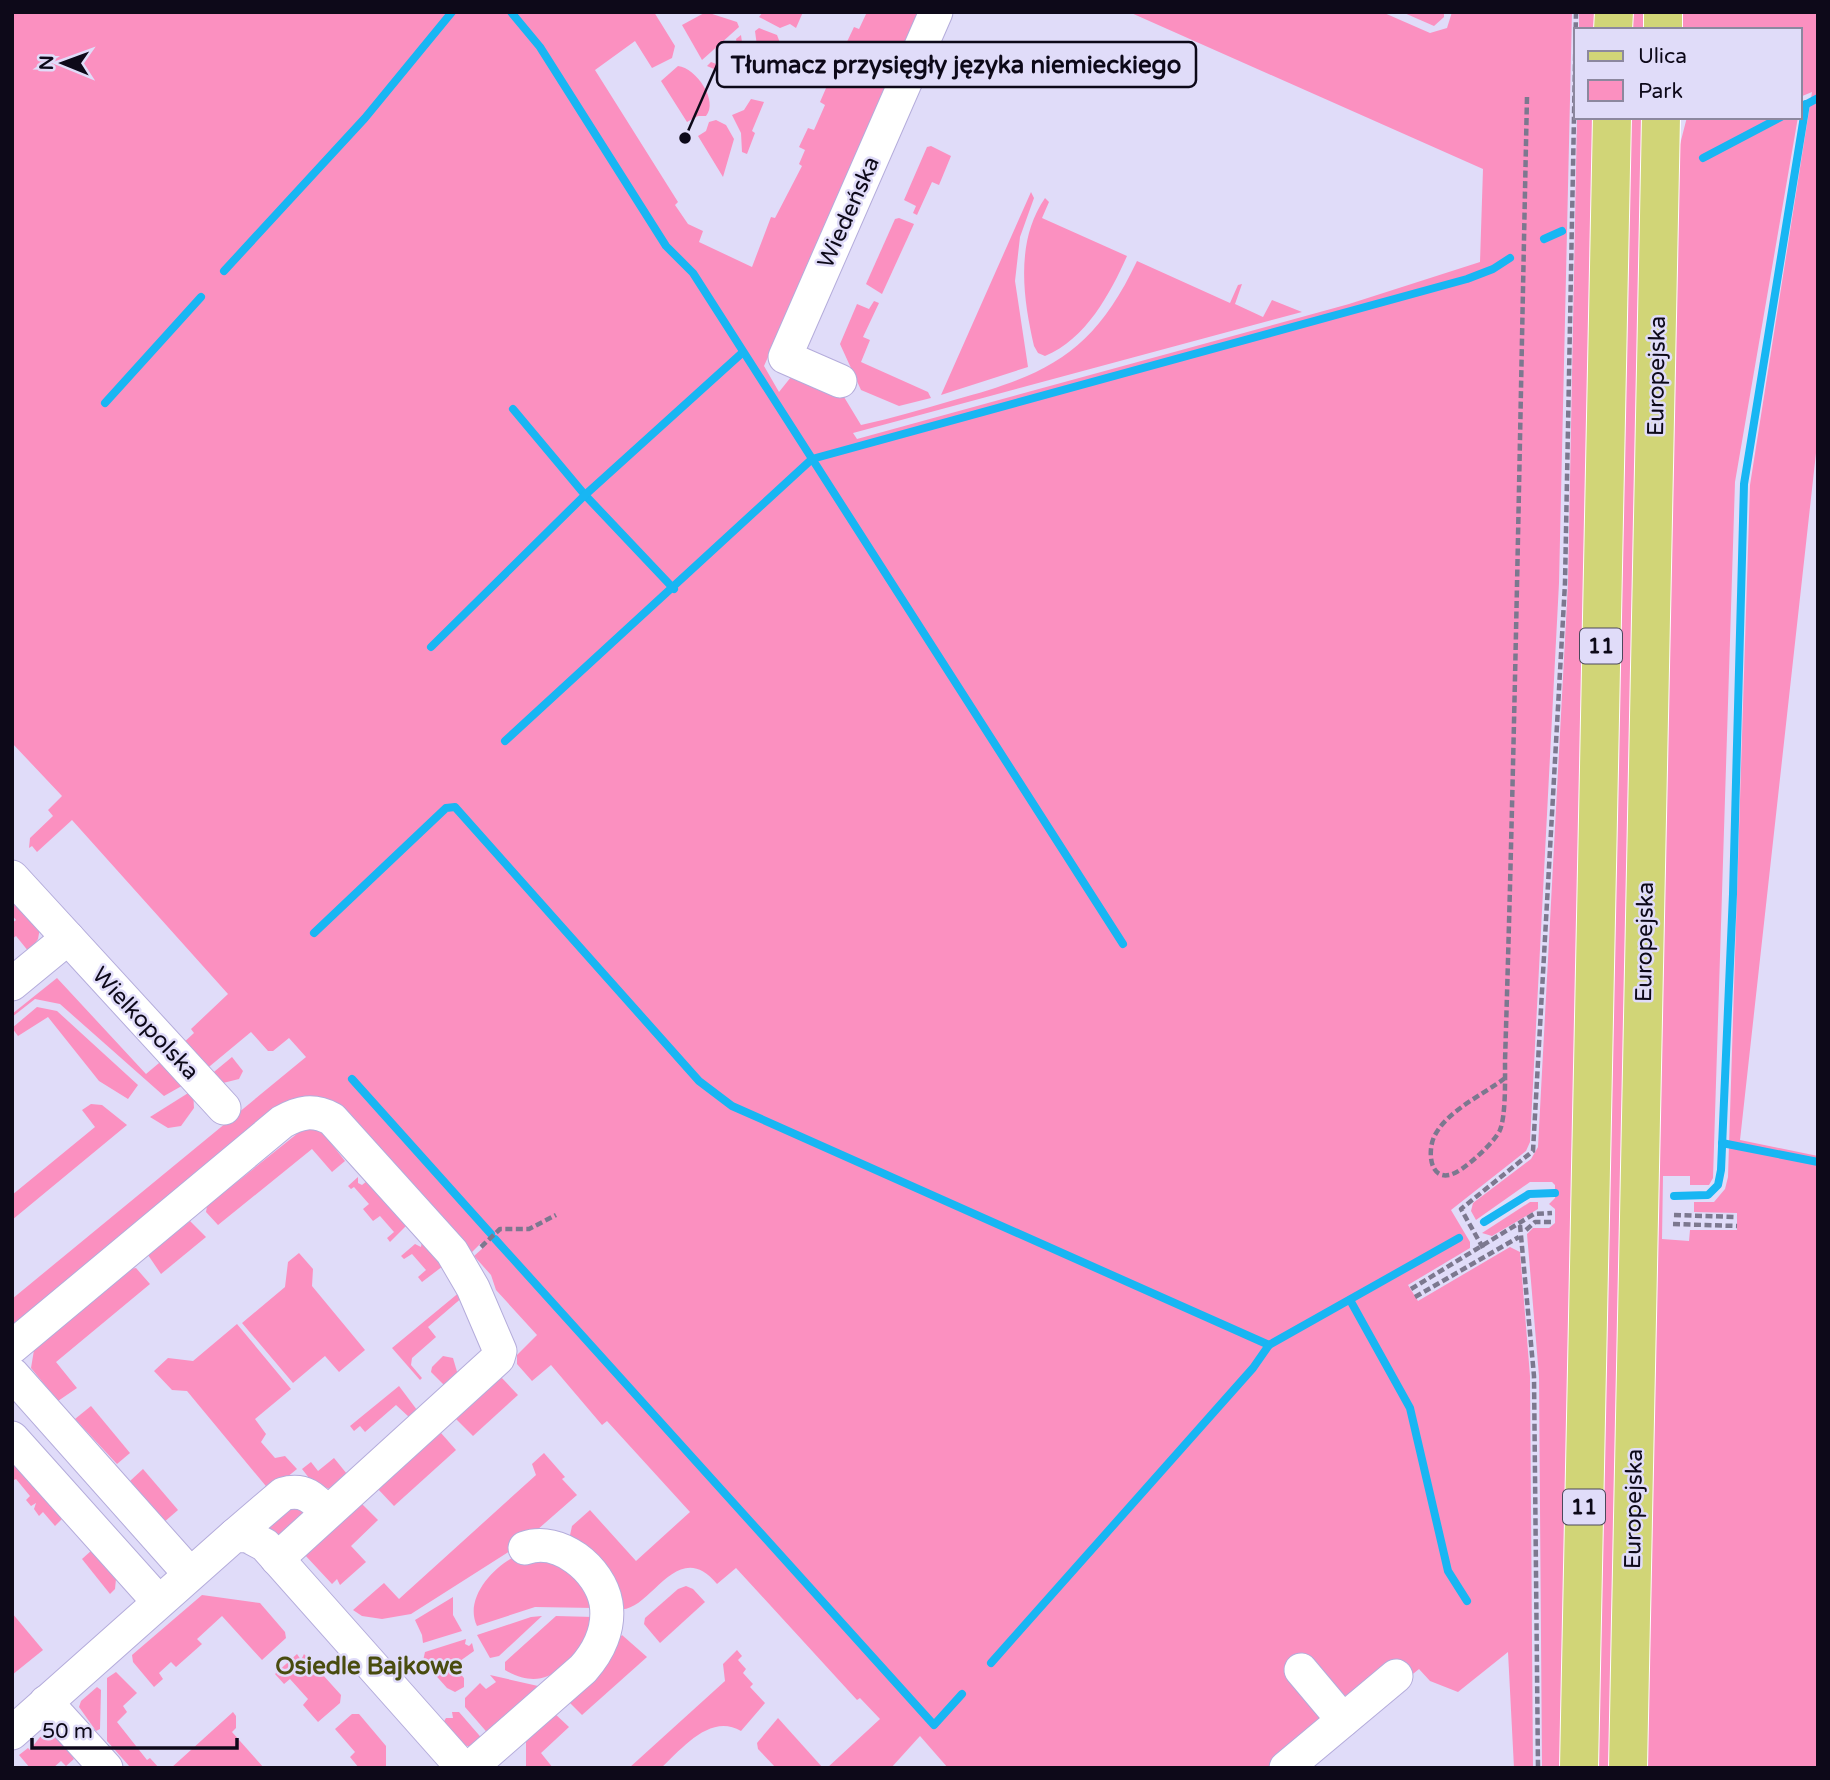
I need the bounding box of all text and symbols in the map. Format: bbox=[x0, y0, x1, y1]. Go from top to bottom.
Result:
north arrow bbox=[28, 28, 98, 98]
legend bbox=[1574, 28, 1802, 119]
callout: Tłumacz przysięgły języka niemieckiego bbox=[717, 42, 1196, 87]
text: Ulica bbox=[1638, 44, 1687, 69]
text: Tłumacz przysięgły języka niemieckiego bbox=[730, 51, 1181, 80]
text: N bbox=[36, 55, 58, 71]
text: Park bbox=[1638, 79, 1683, 104]
street label: Wiedeńska bbox=[812, 152, 886, 273]
street label: Europejska bbox=[1642, 316, 1672, 436]
road number: 11 bbox=[1580, 628, 1622, 664]
street label: Europejska bbox=[1630, 882, 1660, 1002]
street label: Wielkopolska bbox=[86, 961, 205, 1086]
street label: Europejska bbox=[1619, 1449, 1649, 1569]
road number: 11 bbox=[1563, 1490, 1605, 1524]
district label: Osiedle Bajkowe bbox=[275, 1652, 463, 1681]
scale bar bbox=[32, 1706, 236, 1750]
text: 50 m bbox=[42, 1719, 93, 1744]

